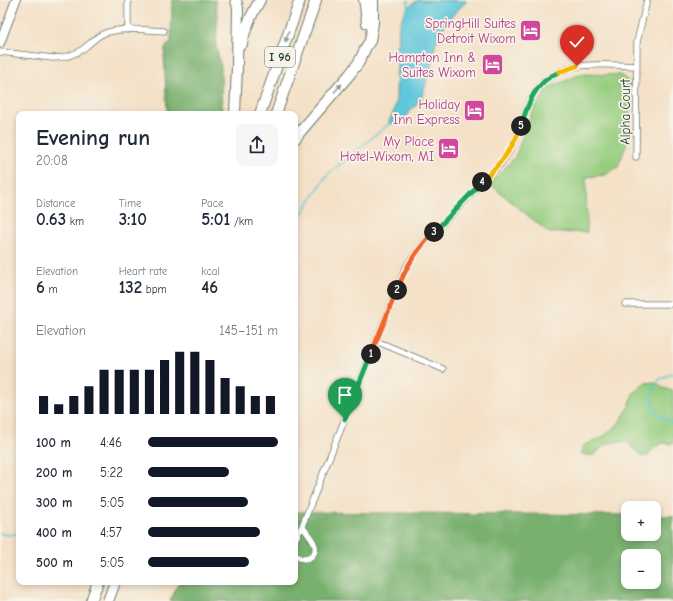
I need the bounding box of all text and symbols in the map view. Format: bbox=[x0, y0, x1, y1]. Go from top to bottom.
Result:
place label: SpringHill Suites Detroit Wixom bbox=[425, 16, 516, 46]
hotel icon: SpringHill Suites Detroit Wixom bbox=[518, 17, 544, 43]
pin bbox=[560, 25, 594, 66]
one-way arrow bbox=[284, 31, 290, 43]
icon: check bbox=[566, 31, 588, 53]
road number: I 96 bbox=[265, 47, 295, 67]
place label: Hampton Inn & Suites Wixom bbox=[388, 50, 476, 80]
hotel icon: Hampton Inn & Suites Wixom bbox=[479, 51, 505, 77]
street label: Alpha Court bbox=[618, 78, 633, 145]
one-way arrow bbox=[333, 83, 342, 93]
place label: Holiday Inn Express bbox=[393, 97, 460, 127]
hotel icon: Holiday Inn Express bbox=[462, 98, 488, 124]
pin: 5 bbox=[511, 116, 531, 136]
text: 5 bbox=[518, 119, 524, 132]
button: share bbox=[236, 124, 278, 166]
text: Evening run bbox=[36, 125, 150, 151]
place label: My Place Hotel-Wixom, MI bbox=[340, 134, 434, 164]
hotel icon: My Place Hotel-Wixom, MI bbox=[436, 135, 462, 161]
text: 20:08 bbox=[36, 153, 68, 168]
pin: 4 bbox=[472, 172, 492, 192]
text: 4 bbox=[479, 175, 485, 188]
text: Distance bbox=[36, 197, 75, 210]
text: Time bbox=[119, 197, 142, 210]
text: Pace bbox=[201, 197, 224, 210]
text: 0.63 bbox=[36, 210, 66, 229]
text: 3:10 bbox=[119, 210, 147, 229]
text: 5:01 bbox=[201, 210, 230, 229]
text: km bbox=[66, 215, 84, 228]
text: /km bbox=[230, 215, 253, 228]
pin: 3 bbox=[424, 222, 444, 242]
text: 3 bbox=[431, 225, 437, 238]
text: Elevation bbox=[36, 265, 78, 278]
text: Heart rate bbox=[119, 265, 167, 278]
text: kcal bbox=[201, 265, 220, 278]
text: 6 bbox=[36, 278, 45, 297]
text: 132 bbox=[119, 278, 142, 297]
text: 46 bbox=[201, 278, 218, 297]
pin: 2 bbox=[387, 280, 407, 300]
text: m bbox=[45, 283, 58, 296]
text: bpm bbox=[142, 283, 167, 296]
text: 2 bbox=[394, 283, 400, 296]
text: Elevation bbox=[36, 323, 86, 338]
text: 145–151 m bbox=[219, 323, 278, 338]
pin: 1 bbox=[361, 344, 381, 364]
text: 1 bbox=[369, 347, 373, 360]
pin bbox=[328, 378, 362, 419]
icon: arrive bbox=[334, 384, 356, 406]
text: 100 m bbox=[36, 435, 71, 450]
text: 4:46 bbox=[100, 435, 122, 450]
text: 200 m bbox=[36, 465, 72, 480]
text: 5:22 bbox=[100, 465, 123, 480]
text: 300 m bbox=[36, 495, 72, 510]
text: 5:05 bbox=[100, 495, 124, 510]
map controls bbox=[621, 501, 661, 589]
button: + bbox=[621, 501, 661, 541]
text: 400 m bbox=[36, 525, 72, 540]
text: 4:57 bbox=[100, 525, 122, 540]
button: − bbox=[621, 549, 661, 589]
text: 500 m bbox=[36, 555, 73, 570]
text: 5:05 bbox=[100, 555, 124, 570]

